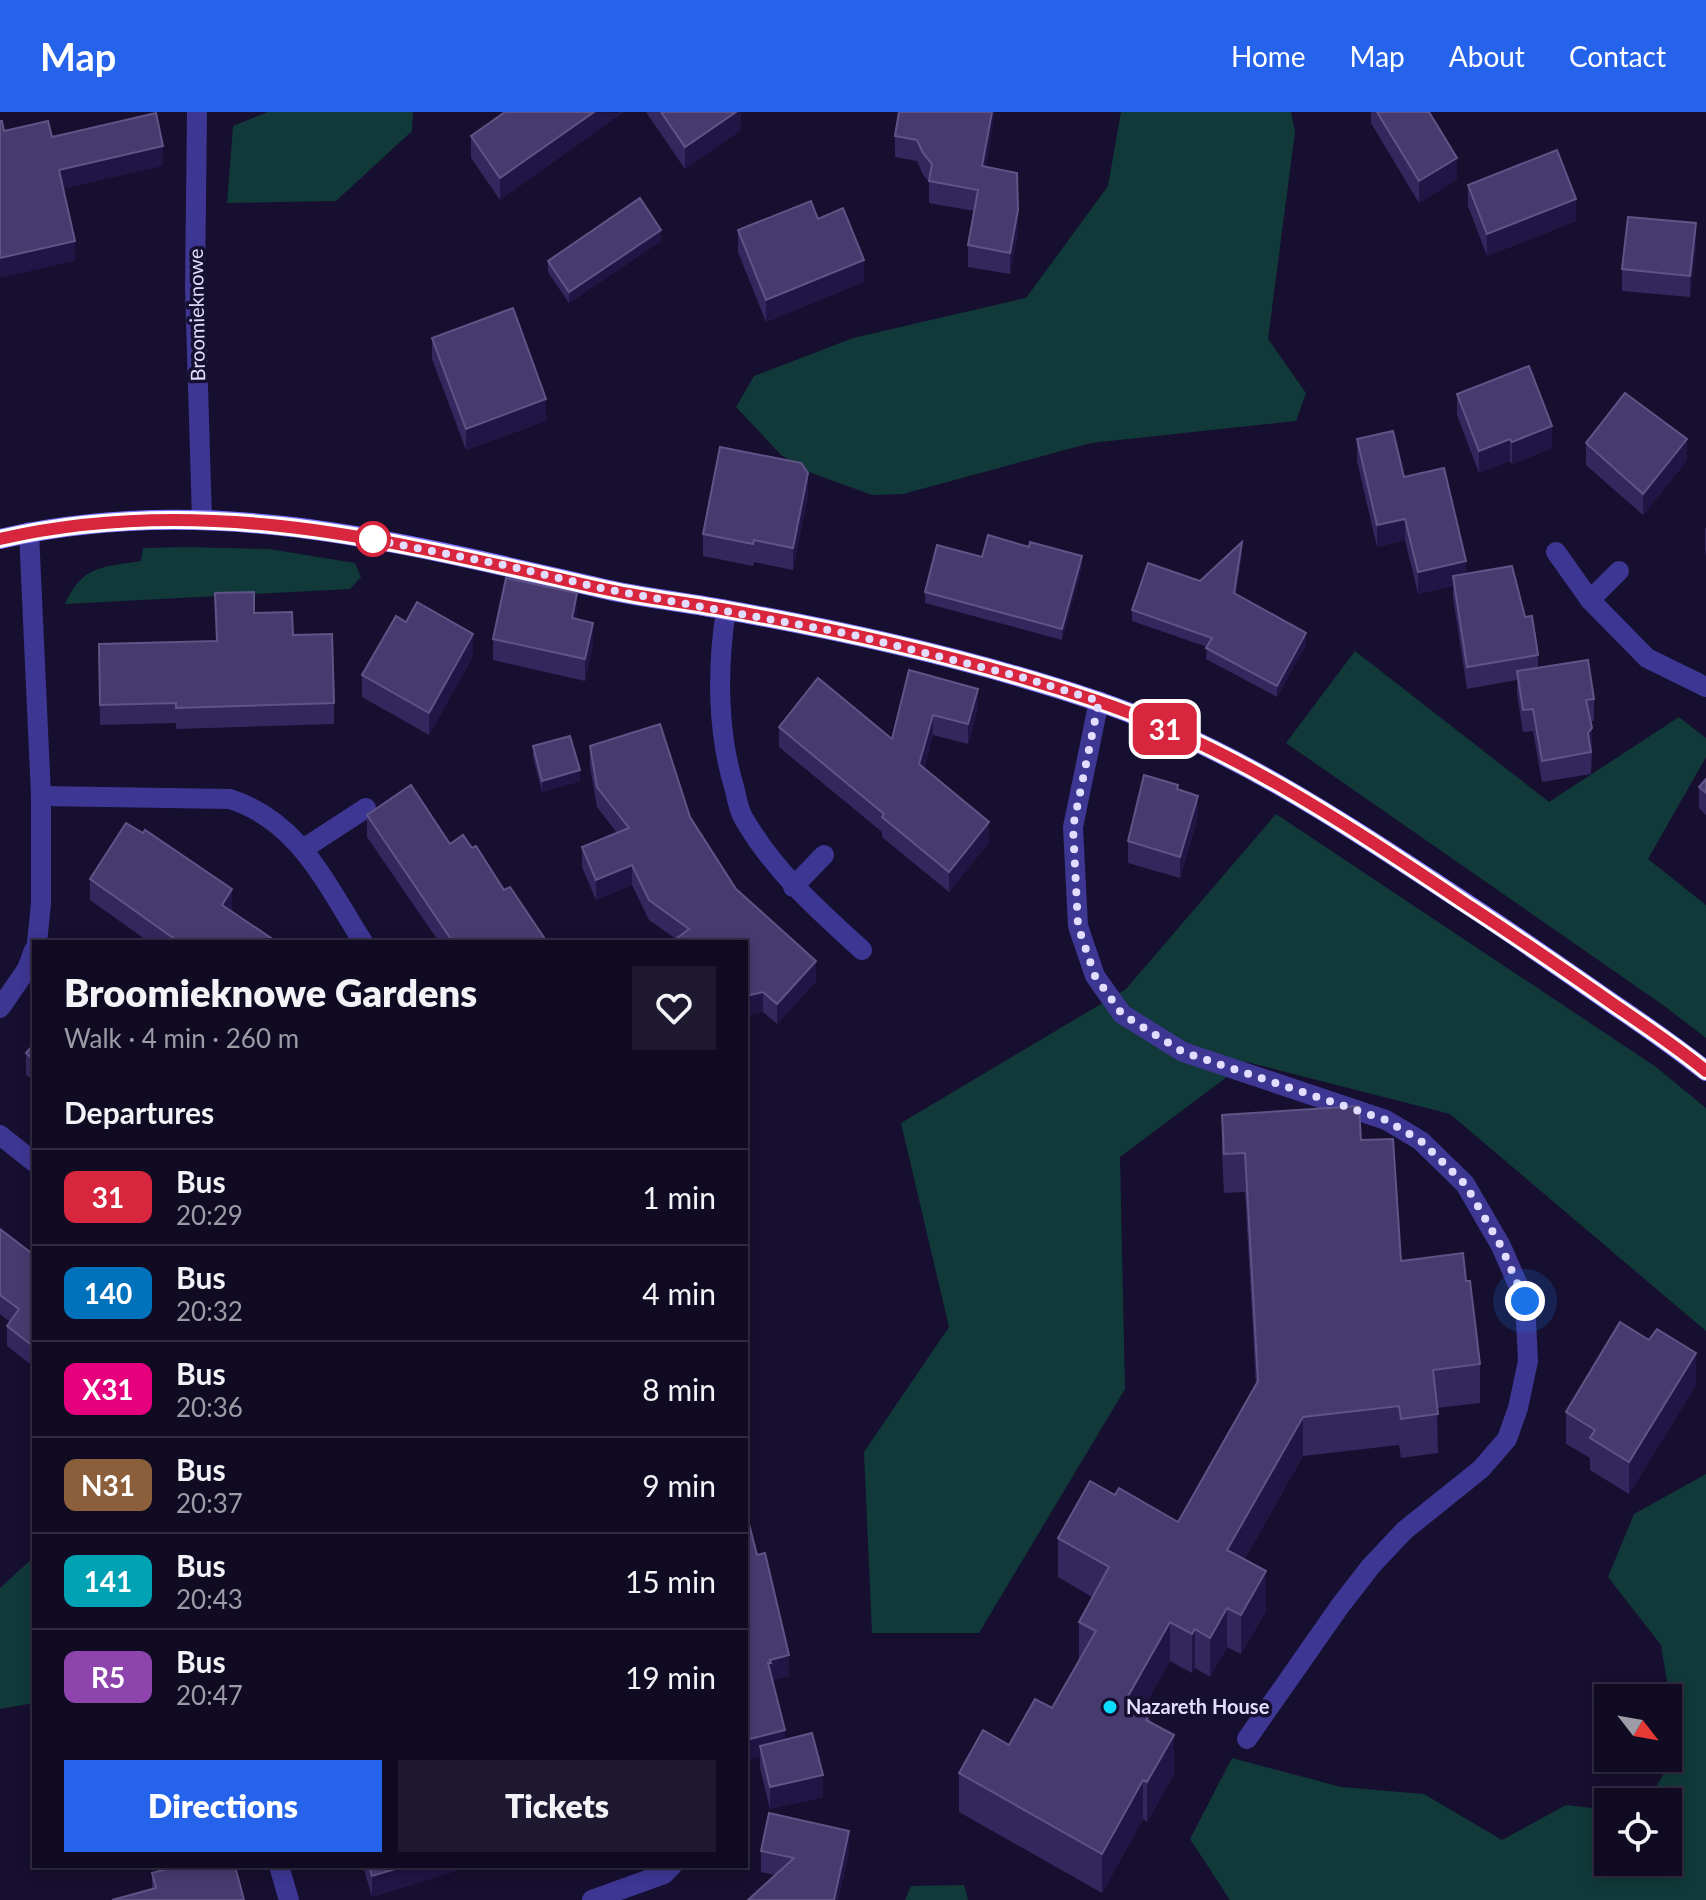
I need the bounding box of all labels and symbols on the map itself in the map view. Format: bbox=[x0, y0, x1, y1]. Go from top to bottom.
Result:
street label: Broomieknowe bbox=[183, 248, 209, 382]
unlabelled marker bbox=[356, 522, 390, 556]
line badge: 31 bbox=[1129, 703, 1201, 755]
your location bbox=[1505, 1281, 1545, 1321]
north arrow bbox=[1594, 1684, 1682, 1772]
place label: Nazareth House bbox=[1126, 1694, 1270, 1718]
marker: Nazareth House bbox=[1101, 1698, 1119, 1716]

